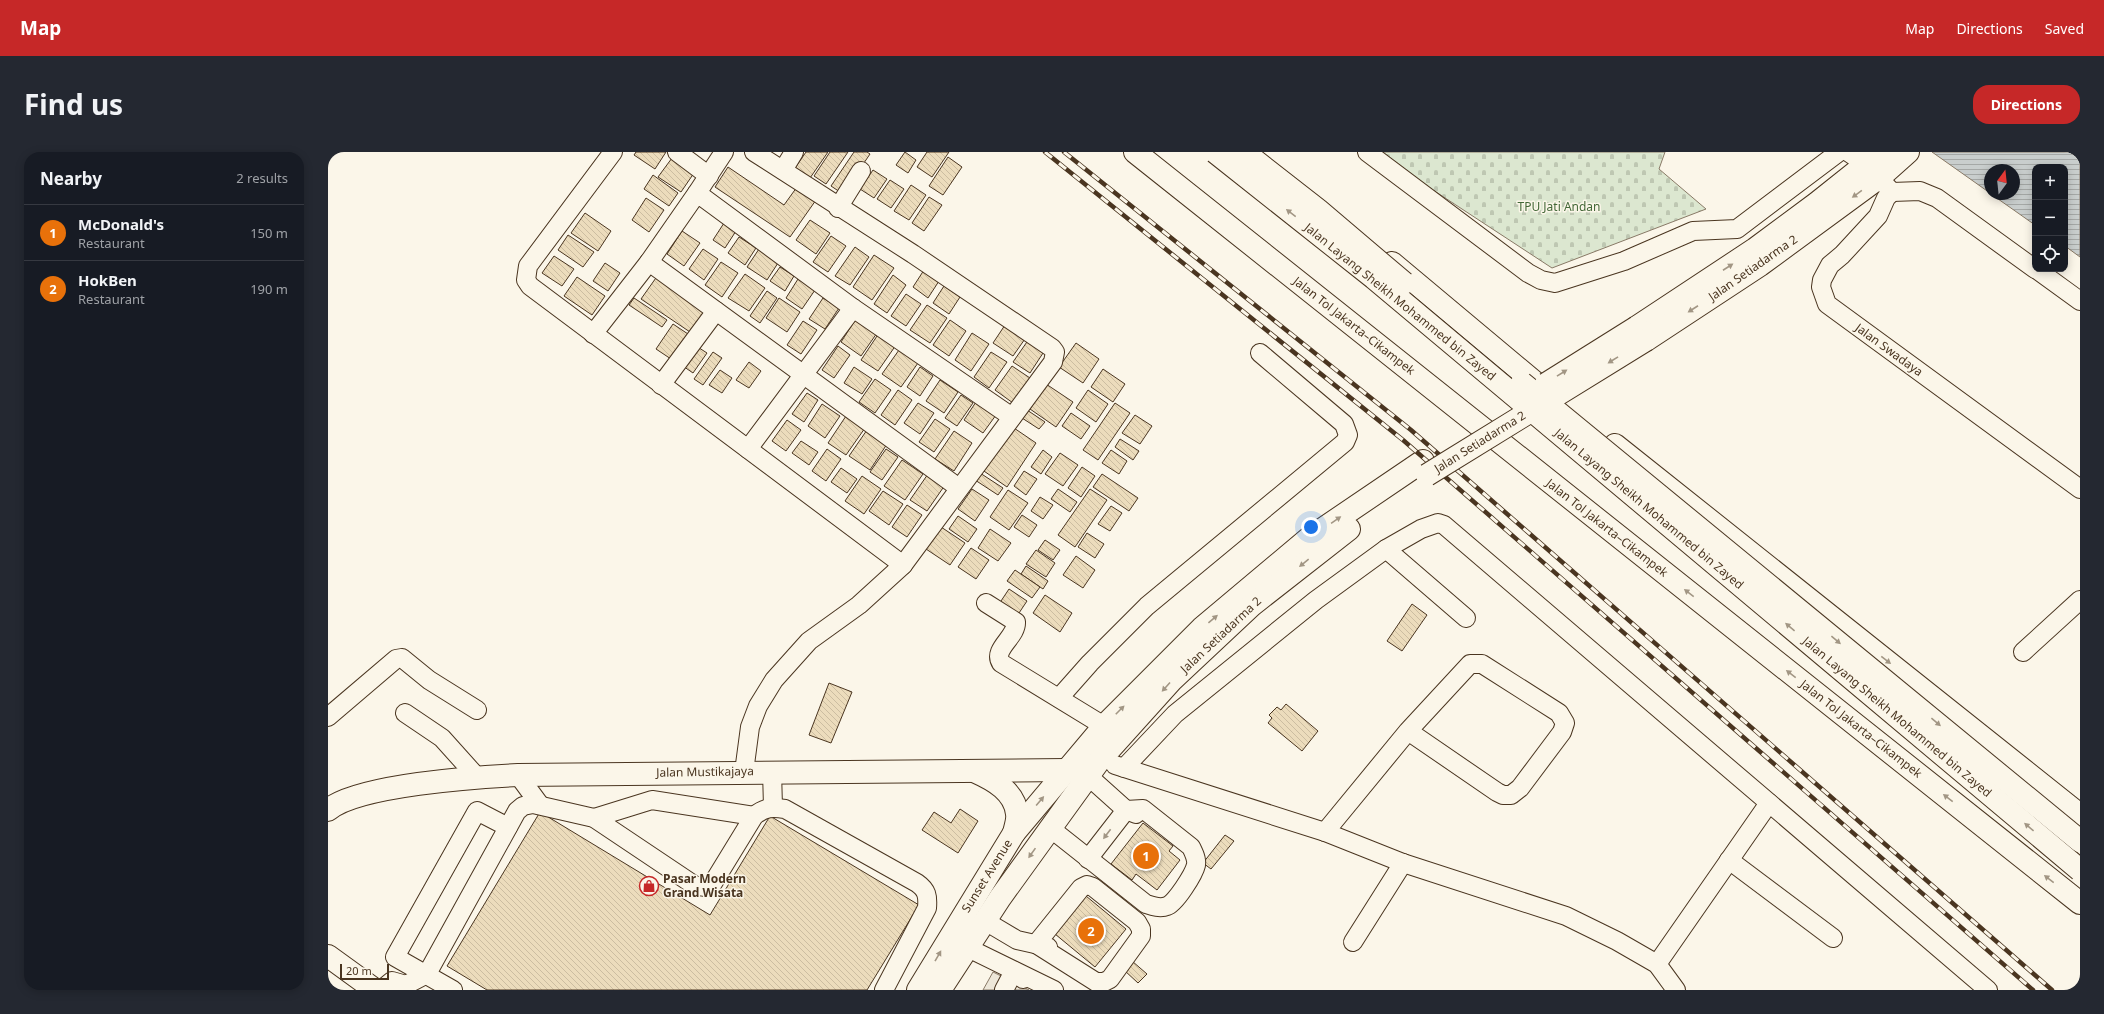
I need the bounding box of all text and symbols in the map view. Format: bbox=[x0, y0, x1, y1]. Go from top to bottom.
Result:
text: Map bbox=[20, 15, 61, 41]
text: Map bbox=[1905, 19, 1934, 38]
text: Directions bbox=[1956, 19, 2023, 38]
text: Saved bbox=[2045, 19, 2084, 38]
text: Find us bbox=[24, 85, 123, 123]
button: Directions bbox=[1973, 85, 2080, 124]
north arrow bbox=[1984, 164, 2020, 200]
map controls bbox=[2032, 164, 2068, 272]
button: + bbox=[2032, 164, 2068, 200]
text: Nearby bbox=[40, 167, 102, 190]
text: 2 results bbox=[236, 169, 288, 187]
one-way arrow bbox=[1851, 190, 1862, 198]
park label: TPU Jati Andan bbox=[1518, 198, 1601, 215]
button: − bbox=[2032, 200, 2068, 236]
one-way arrow bbox=[1286, 208, 1297, 217]
text: McDonald's bbox=[78, 214, 164, 234]
street label: Jalan Layang Sheikh Mohammed bin Zayed bbox=[1300, 218, 1500, 384]
text: 1 bbox=[49, 224, 57, 242]
text: 150 m bbox=[250, 224, 288, 242]
street label: Jalan Setiadarma 2 bbox=[1704, 230, 1801, 305]
text: Restaurant bbox=[78, 234, 145, 252]
button: locate bbox=[2032, 236, 2068, 272]
one-way arrow bbox=[1722, 263, 1734, 270]
text: HokBen bbox=[78, 270, 137, 290]
street label: Jalan Tol Jakarta–Cikampek bbox=[1289, 272, 1419, 379]
text: 2 bbox=[49, 280, 57, 298]
text: 190 m bbox=[250, 280, 288, 298]
text: Restaurant bbox=[78, 290, 145, 308]
one-way arrow bbox=[1687, 305, 1698, 313]
street label: Jalan Swadaya bbox=[1851, 319, 1927, 380]
one-way arrow bbox=[1607, 357, 1618, 364]
one-way arrow bbox=[1556, 370, 1568, 377]
street label: Jalan Setiadarma 2 bbox=[1430, 407, 1529, 477]
street label: Jalan Layang Sheikh Mohammed bin Zayed bbox=[1550, 424, 1747, 593]
street label: Jalan Tol Jakarta–Cikampek bbox=[1542, 474, 1672, 581]
one-way arrow bbox=[1331, 516, 1341, 524]
your location bbox=[1301, 517, 1321, 537]
one-way arrow bbox=[1299, 559, 1310, 567]
one-way arrow bbox=[1684, 588, 1695, 597]
street label: Jalan Setiadarma 2 bbox=[1176, 593, 1265, 677]
one-way arrow bbox=[1207, 615, 1218, 624]
one-way arrow bbox=[1784, 622, 1795, 631]
street label: Jalan Layang Sheikh Mohammed bin Zayed bbox=[1798, 632, 1995, 801]
one-way arrow bbox=[1830, 635, 1841, 644]
one-way arrow bbox=[1880, 656, 1891, 665]
one-way arrow bbox=[1786, 669, 1797, 678]
street label: Jalan Tol Jakarta–Cikampek bbox=[1796, 675, 1926, 782]
one-way arrow bbox=[1161, 682, 1171, 692]
one-way arrow bbox=[1115, 705, 1125, 715]
one-way arrow bbox=[1931, 718, 1941, 727]
street label: Jalan Mustikajaya bbox=[655, 762, 754, 781]
one-way arrow bbox=[1942, 794, 1953, 802]
one-way arrow bbox=[1036, 796, 1044, 807]
one-way arrow bbox=[2023, 823, 2034, 832]
one-way arrow bbox=[1103, 829, 1112, 840]
street label: Sunset Avenue bbox=[957, 836, 1016, 916]
pin: 1 bbox=[1133, 841, 1159, 871]
one-way arrow bbox=[1028, 848, 1036, 858]
place label: Pasar Modern Grand Wisata bbox=[663, 870, 746, 901]
shop icon: Pasar Modern Grand Wisata bbox=[638, 875, 660, 897]
one-way arrow bbox=[2044, 875, 2055, 883]
pin: 2 bbox=[1078, 916, 1104, 946]
one-way arrow bbox=[934, 950, 941, 962]
scale bar bbox=[340, 962, 389, 981]
text: 20 m bbox=[346, 963, 372, 978]

